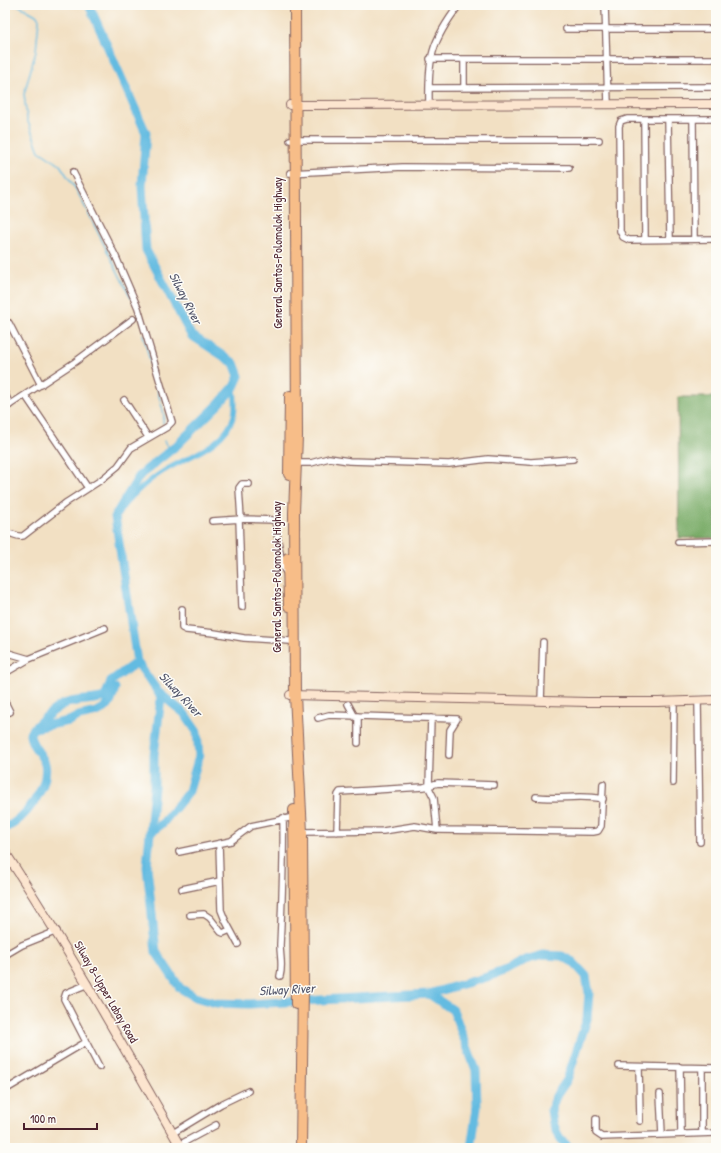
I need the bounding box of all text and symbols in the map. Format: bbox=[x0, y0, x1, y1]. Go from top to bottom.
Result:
street label: General Santos-Polomolok Highway bbox=[269, 177, 286, 329]
water label: Silway River bbox=[165, 269, 208, 329]
street label: General Santos-Polomolok Highway bbox=[268, 501, 285, 653]
water label: Silway River bbox=[155, 667, 208, 722]
street label: Silway 8-Upper Labay Road bbox=[70, 938, 143, 1046]
water label: Silway River bbox=[258, 978, 317, 999]
scale bar bbox=[24, 1105, 97, 1131]
text: 100 m bbox=[30, 1110, 56, 1127]

